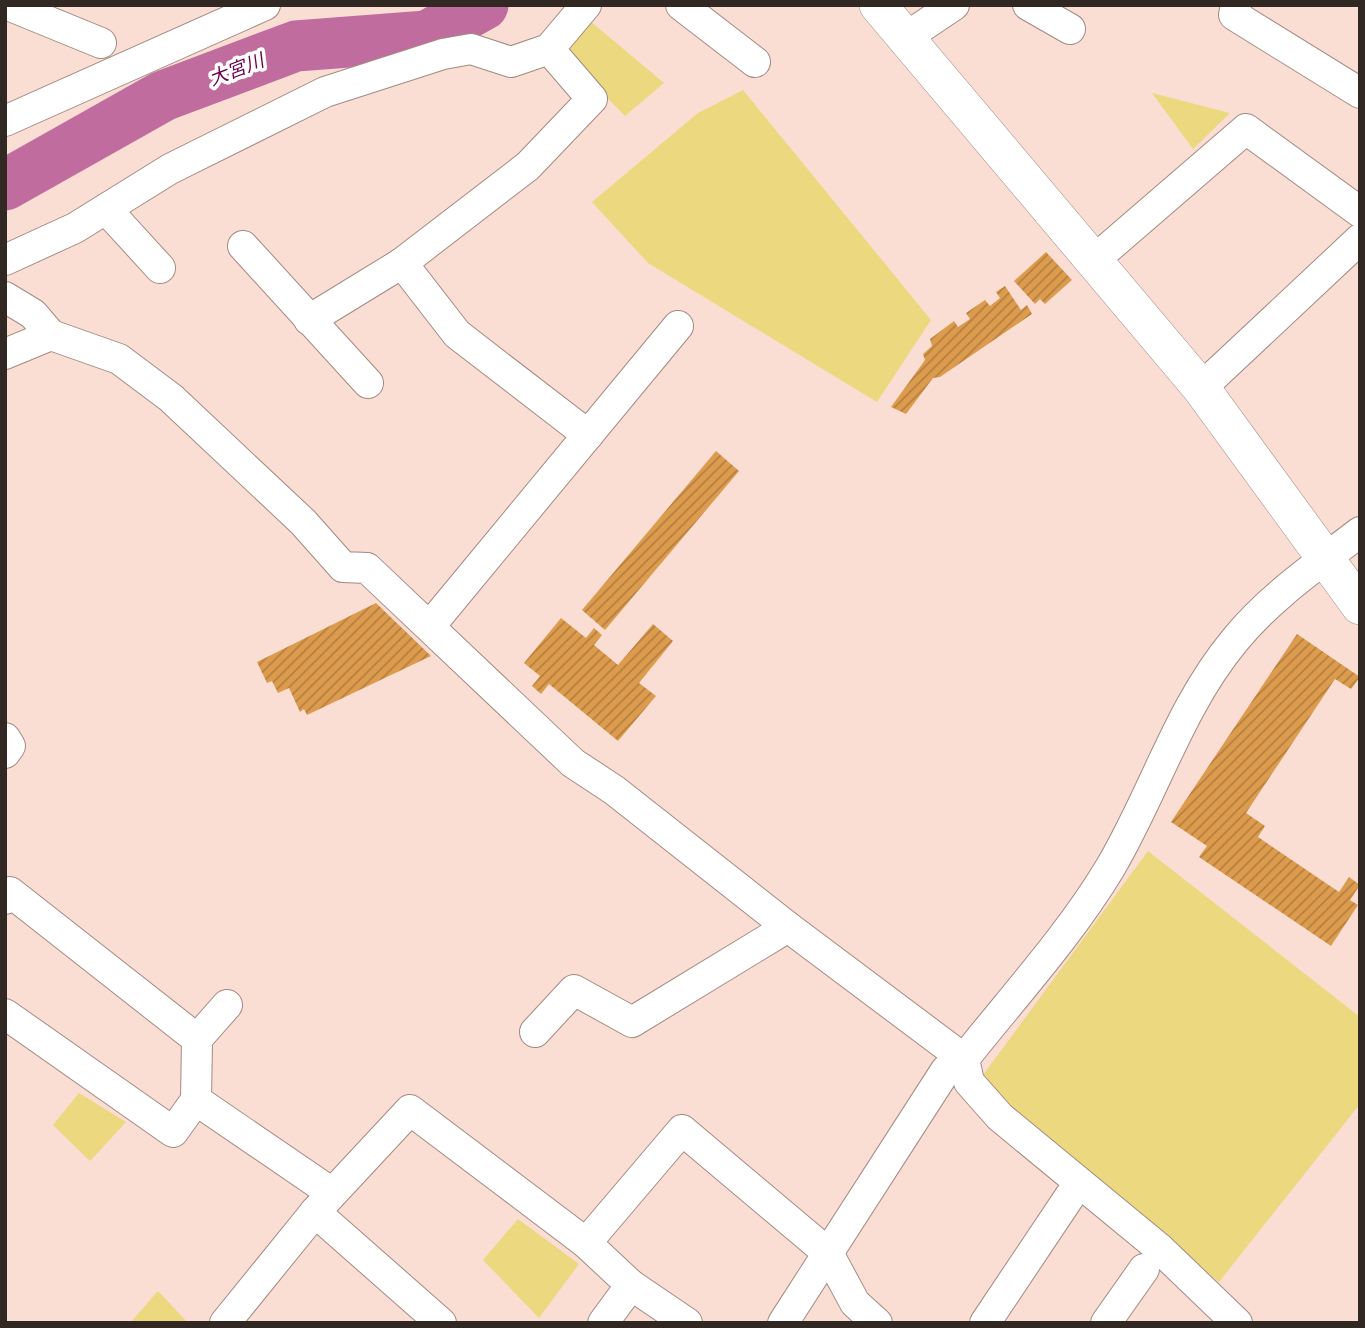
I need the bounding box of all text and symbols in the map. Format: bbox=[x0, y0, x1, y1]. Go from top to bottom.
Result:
water label: 大宮川 bbox=[205, 46, 269, 92]

